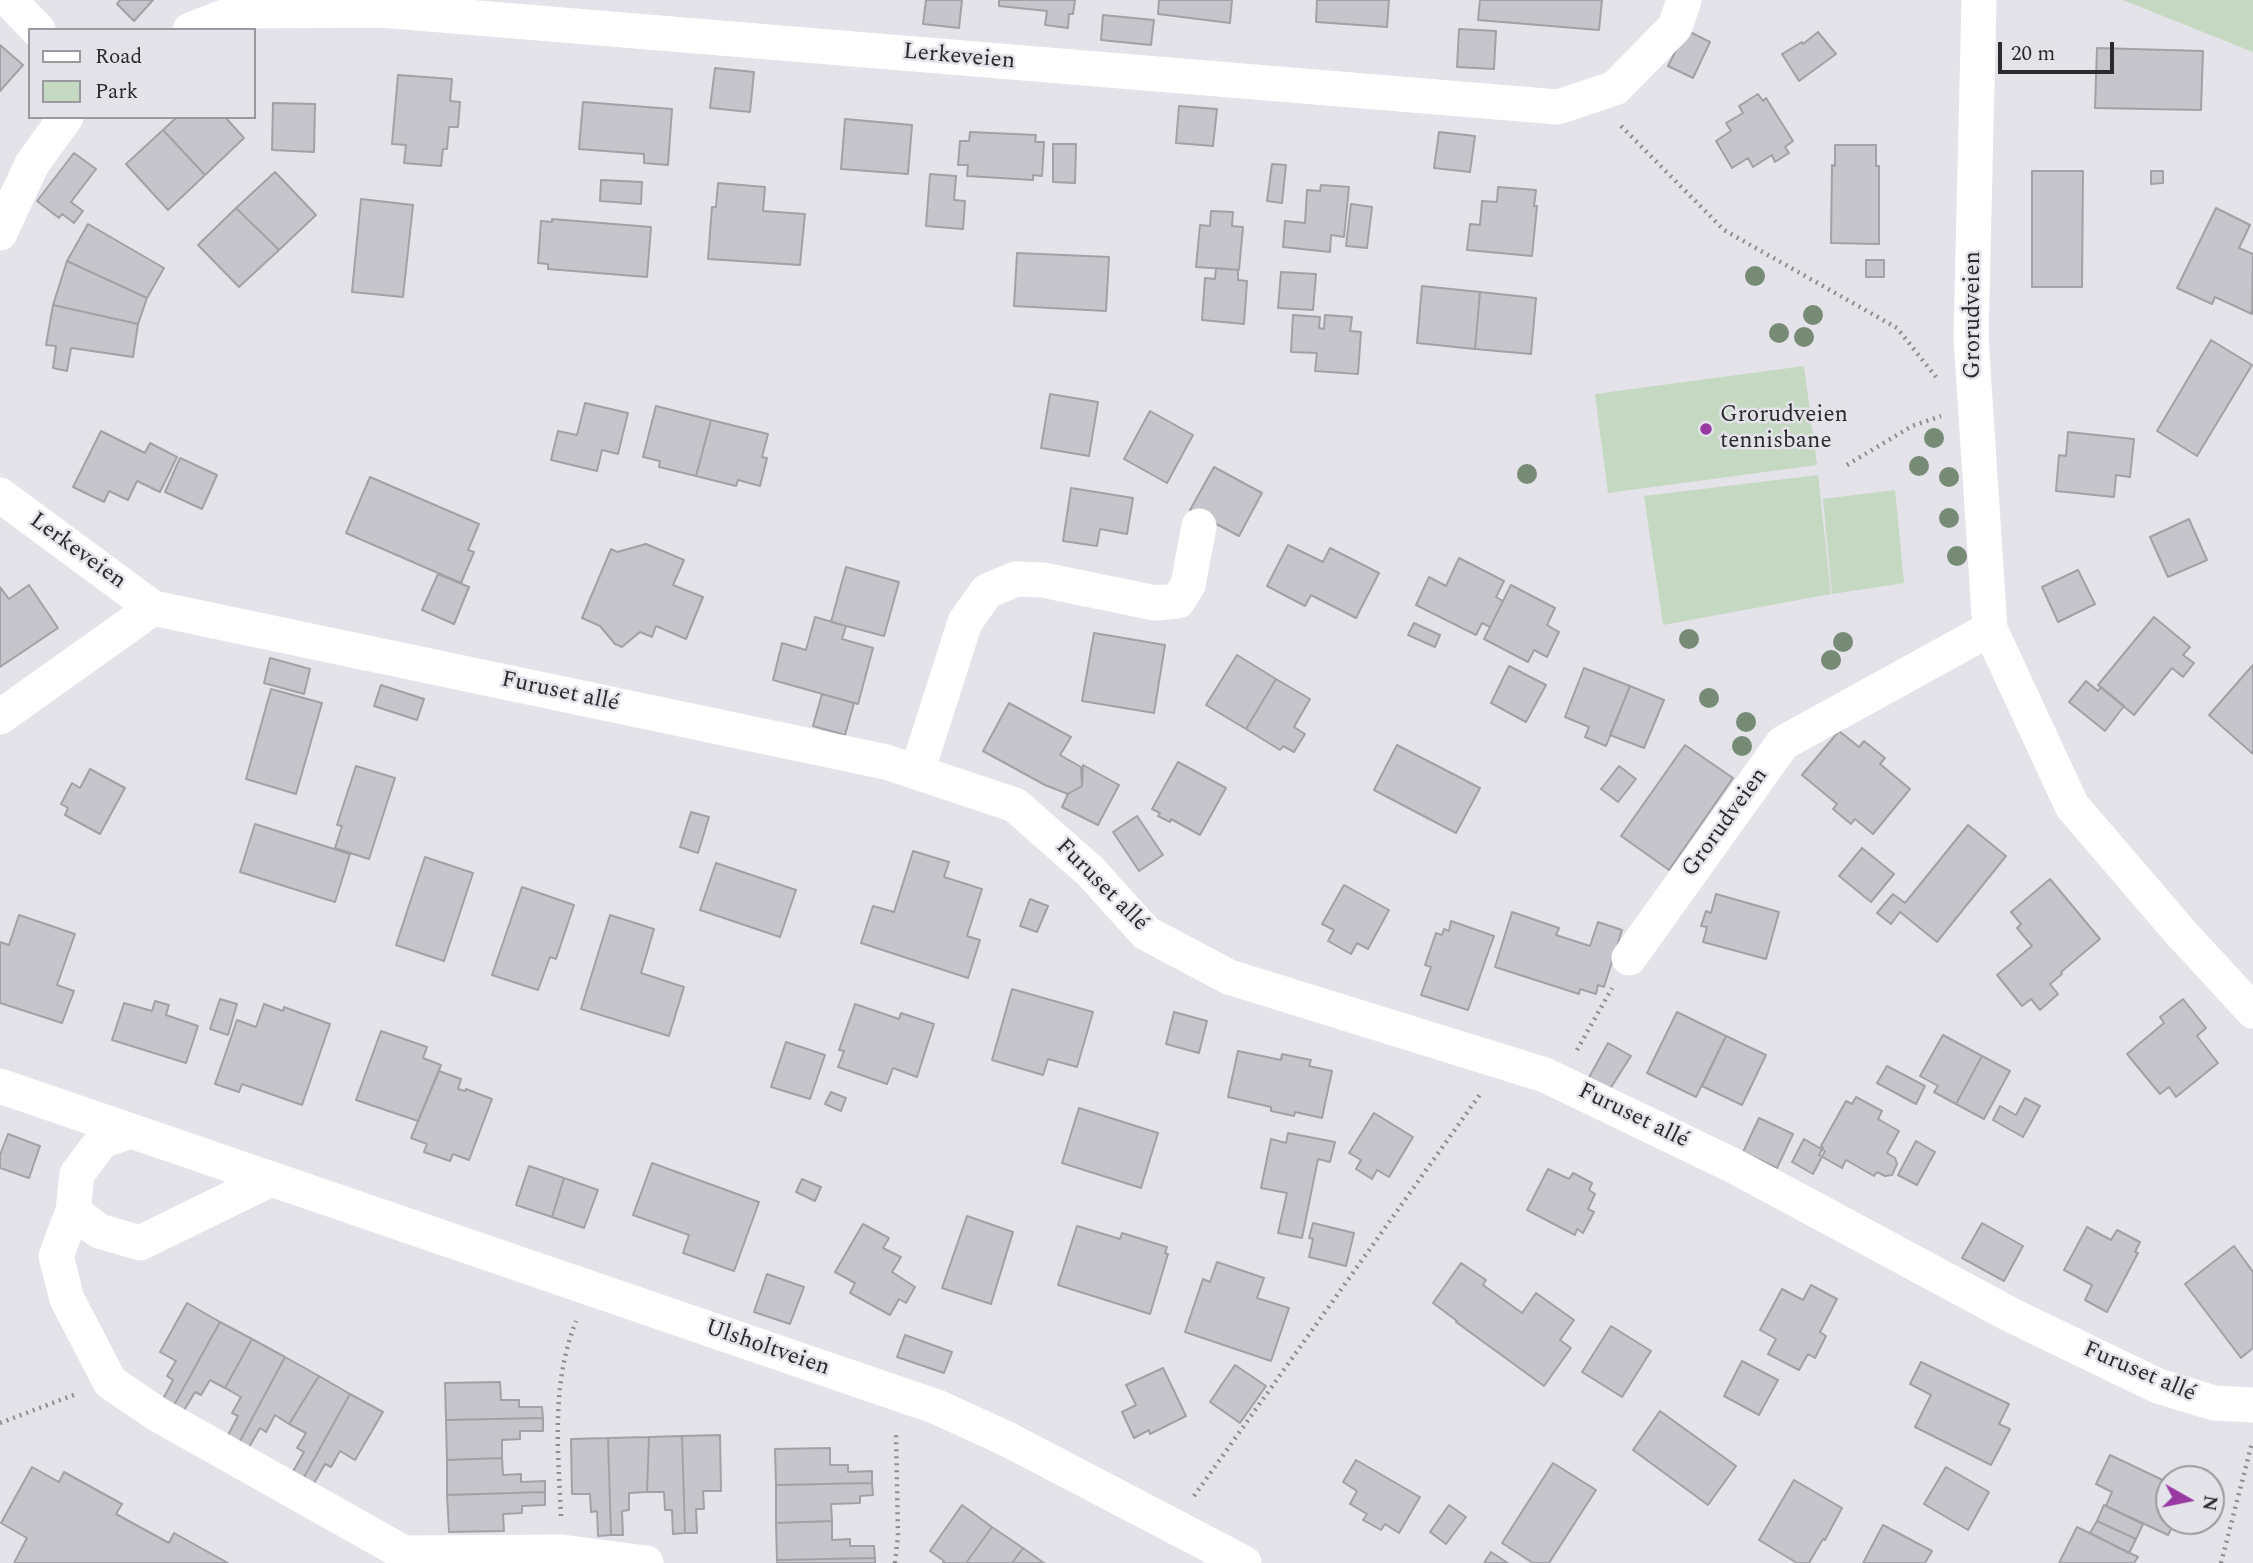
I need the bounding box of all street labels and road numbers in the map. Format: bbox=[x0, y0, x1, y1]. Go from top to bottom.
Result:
street label: Lerkeveien bbox=[902, 39, 1016, 77]
street label: Grorudveien bbox=[1960, 251, 1988, 379]
street label: Lerkeveien bbox=[24, 508, 130, 596]
street label: Furuset allé bbox=[499, 667, 621, 719]
street label: Grorudveien bbox=[1677, 763, 1775, 883]
street label: Furuset allé bbox=[1049, 834, 1153, 938]
street label: Furuset allé bbox=[1573, 1078, 1693, 1156]
street label: Ulsholtveien bbox=[701, 1315, 833, 1383]
street label: Furuset allé bbox=[2079, 1337, 2199, 1409]

